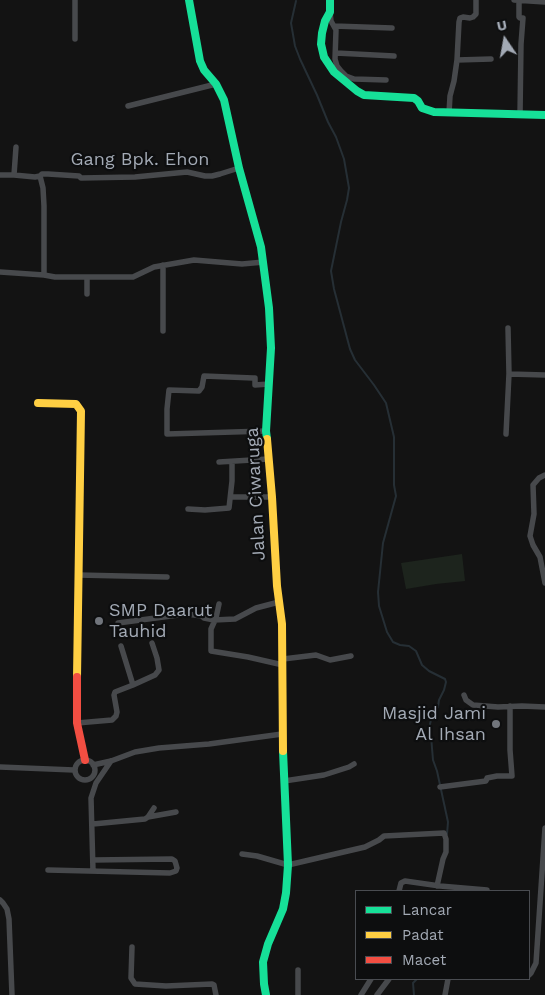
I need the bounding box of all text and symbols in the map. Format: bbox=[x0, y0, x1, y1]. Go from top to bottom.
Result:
north arrow bbox=[480, 15, 530, 65]
text: U bbox=[495, 16, 508, 34]
street label: Gang Bpk. Ehon bbox=[71, 149, 209, 171]
street label: Jalan Ciwaruga bbox=[242, 427, 270, 561]
place label: SMP Daarut Tauhid bbox=[109, 600, 212, 642]
marker: SMP Daarut Tauhid bbox=[93, 615, 105, 627]
place label: Masjid Jami Al Ihsan bbox=[382, 703, 486, 746]
marker: Masjid Jami Al Ihsan bbox=[490, 718, 502, 730]
legend bbox=[355, 890, 530, 980]
text: Lancar bbox=[402, 901, 452, 919]
text: Padat bbox=[402, 926, 444, 944]
text: Macet bbox=[402, 951, 446, 969]

